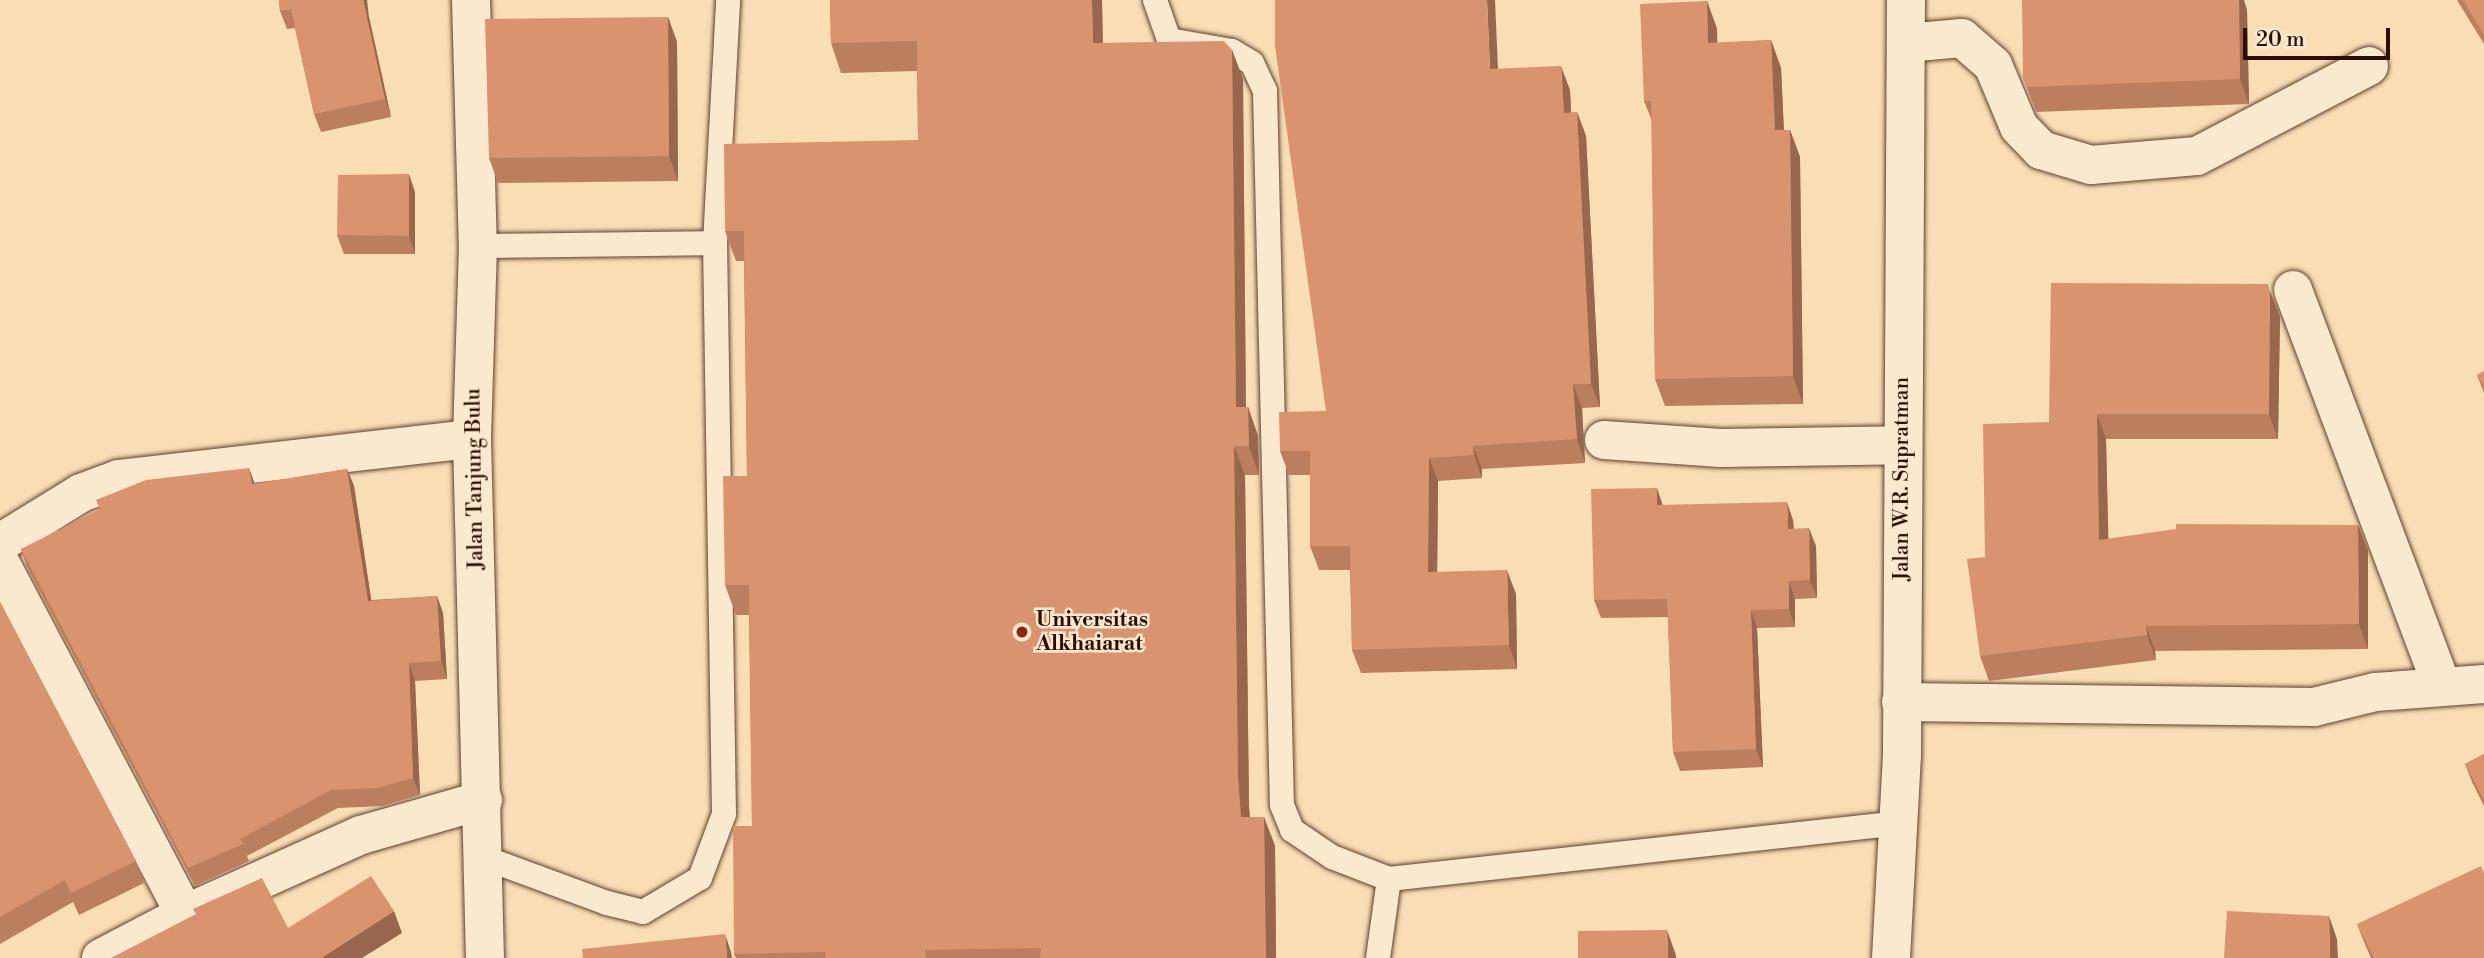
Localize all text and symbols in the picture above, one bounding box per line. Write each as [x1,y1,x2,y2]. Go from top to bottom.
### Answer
scale bar [2246,14,2393,58]
text: 20 m [2256,27,2305,53]
street label: Jalan W.R. Supratman [1889,377,1915,581]
street label: Jalan Tanjung Bulu [461,388,489,570]
place label: Universitas Alkhaiarat [1036,607,1148,657]
marker: Universitas Alkhaiarat [1014,624,1030,640]

